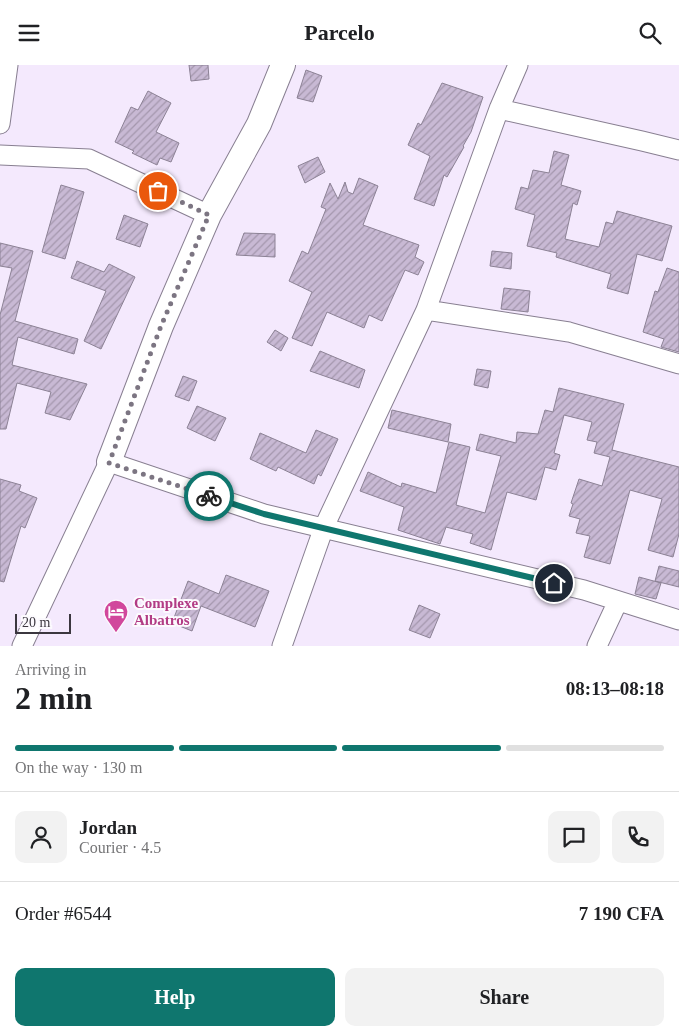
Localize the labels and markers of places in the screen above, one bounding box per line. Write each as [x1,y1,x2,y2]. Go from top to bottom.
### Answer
pin [137,170,179,212]
pin [533,562,575,604]
place label: Complexe Albatros [134,595,198,628]
hotel icon: Complexe Albatros [103,599,129,633]

